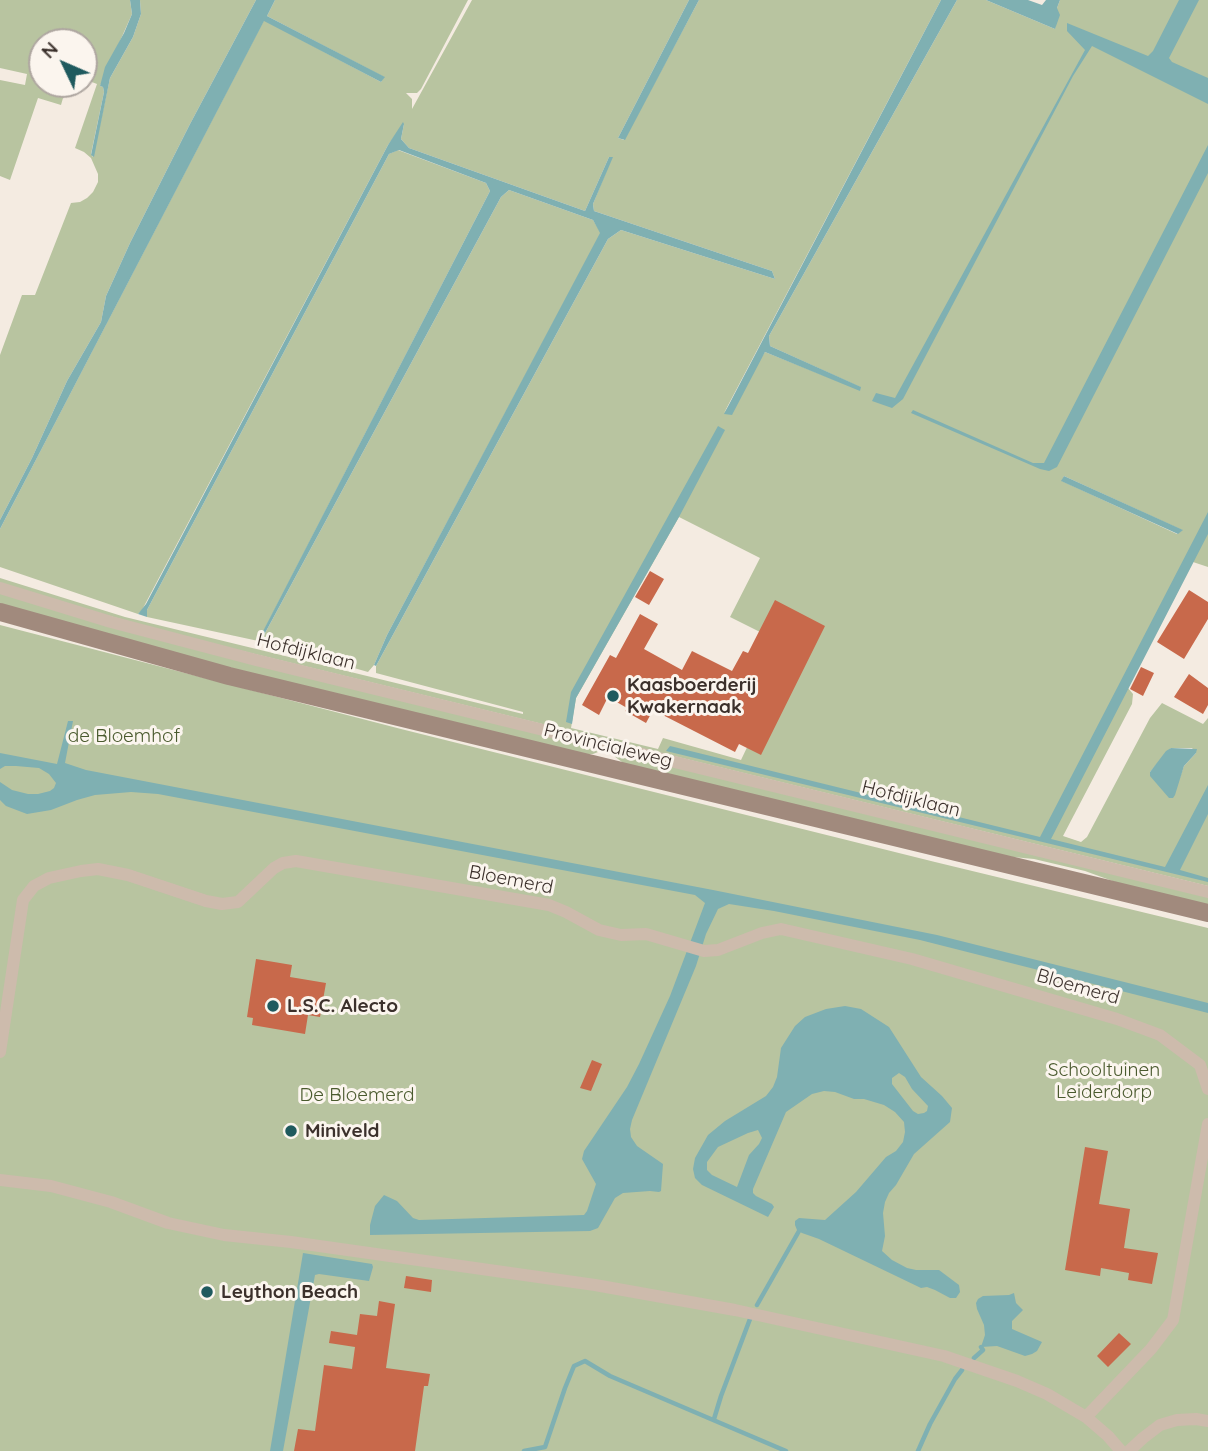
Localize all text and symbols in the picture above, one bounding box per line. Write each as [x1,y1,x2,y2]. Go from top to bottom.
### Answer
north arrow [28,28,98,98]
text: N [36,36,63,63]
street label: Hofdijklaan [254,629,358,675]
place label: Kaasboerderij Kwakernaak [627,674,757,718]
marker: Kaasboerderij Kwakernaak [605,688,621,704]
street label: Provincialeweg [541,719,675,773]
park label: de Bloemhof [68,725,180,747]
street label: Hofdijklaan [859,776,963,822]
street label: Bloemerd [467,861,555,899]
street label: Bloemerd [1034,964,1122,1010]
place label: L.S.C. Alecto [287,995,398,1017]
marker: L.S.C. Alecto [265,998,281,1014]
park label: Schooltuinen Leiderdorp [1048,1059,1160,1103]
park label: De Bloemerd [300,1084,414,1106]
place label: Miniveld [305,1120,380,1142]
marker: Miniveld [283,1123,299,1139]
place label: Leython Beach [221,1281,358,1303]
marker: Leython Beach [199,1284,215,1300]

